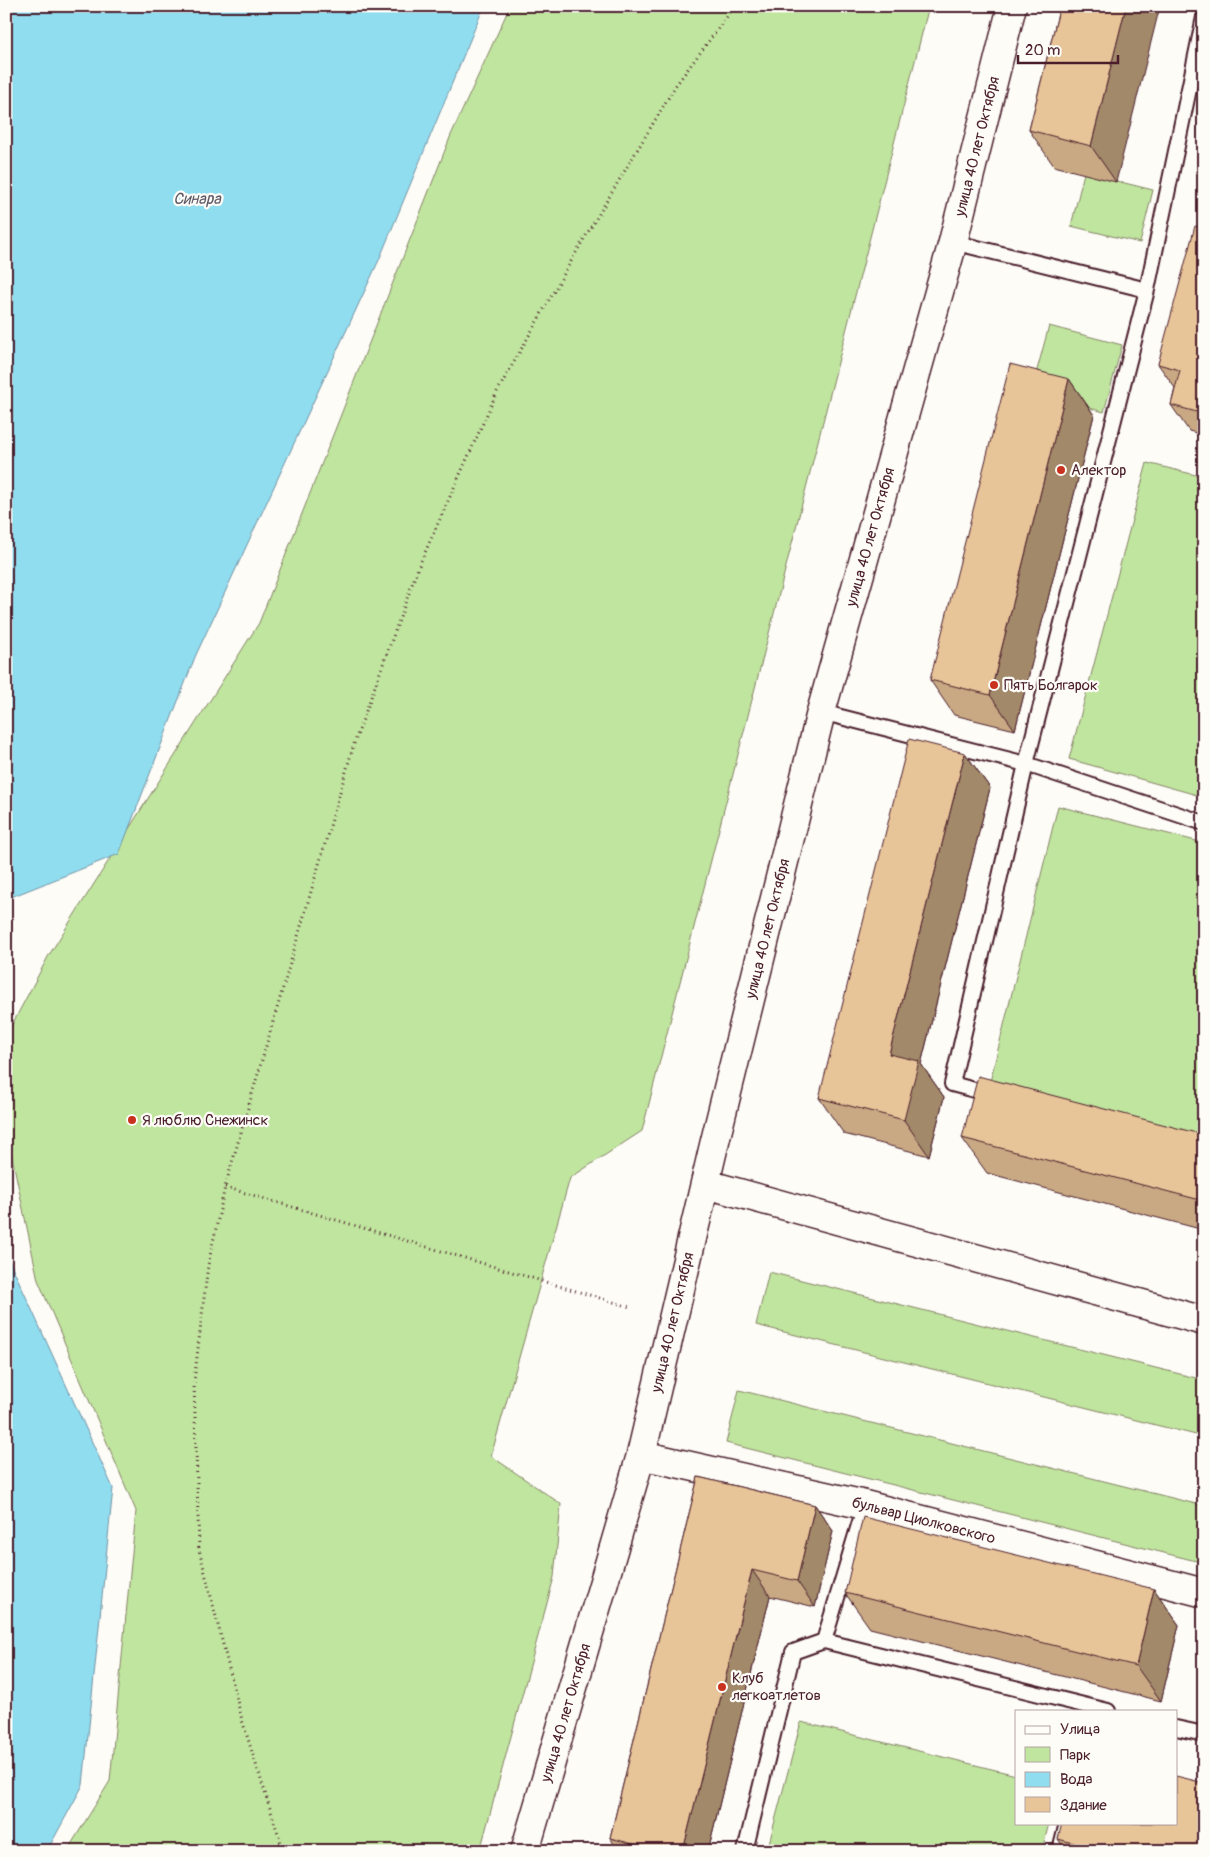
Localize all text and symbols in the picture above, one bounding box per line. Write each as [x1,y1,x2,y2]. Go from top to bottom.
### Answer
scale bar [1018,32,1118,64]
text: 20 m [1025,41,1060,60]
street label: улица 40 лет Октября [950,74,1004,219]
water label: Синара [173,189,222,209]
place label: Алектор [1071,461,1126,480]
marker: Алектор [1055,464,1067,476]
street label: улица 40 лет Октября [841,465,899,610]
place label: Пять Болгарок [1004,676,1098,695]
marker: Пять Болгарок [988,679,1000,691]
street label: улица 40 лет Октября [741,857,794,1002]
place label: Я люблю Снежинск [142,1111,268,1130]
marker: Я люблю Снежинск [126,1114,138,1126]
street label: улица 40 лет Октября [646,1250,698,1395]
street label: бульвар Циолковского [850,1493,997,1548]
street label: улица 40 лет Октября [536,1641,595,1785]
place label: Клуб легкоатлетов [732,1669,821,1705]
marker: Клуб легкоатлетов [716,1681,728,1693]
legend [1015,1710,1178,1824]
text: Улица [1060,1720,1100,1739]
text: Парк [1060,1746,1091,1765]
text: Вода [1060,1770,1093,1789]
text: Здание [1060,1796,1107,1815]

